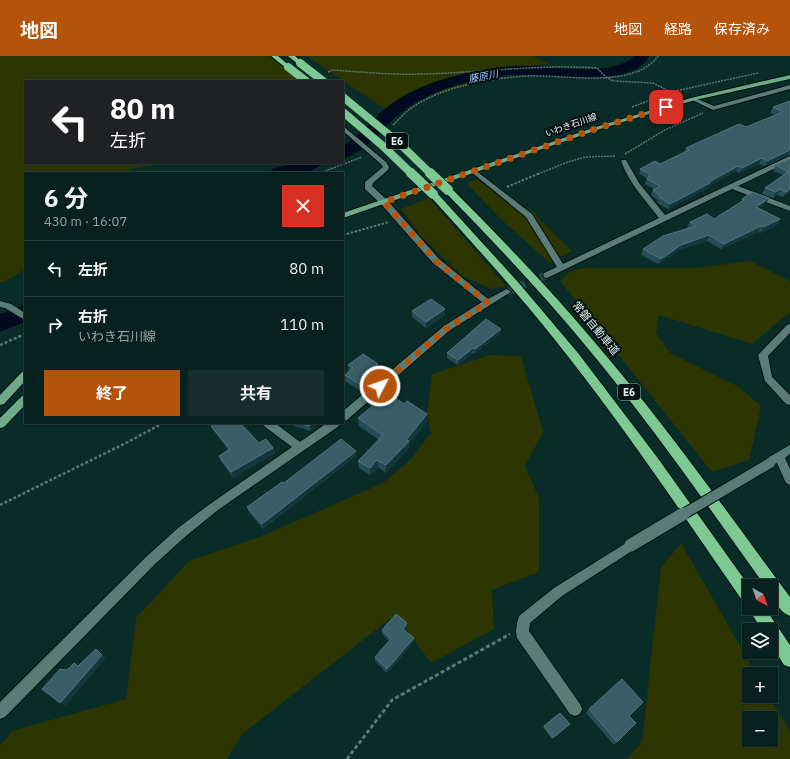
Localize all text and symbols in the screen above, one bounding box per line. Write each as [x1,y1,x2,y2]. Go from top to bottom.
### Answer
text: 地図 [20,18,58,42]
text: 地図 [614,20,642,38]
text: 経路 [664,20,692,38]
text: 保存済み [714,20,770,38]
water label: 藤原川 [467,67,500,86]
text: 80 m [110,90,175,127]
pin [649,90,683,124]
icon: left [44,96,96,148]
icon: arrive [655,96,677,118]
street label: いわき石川線 [544,110,599,139]
text: 左折 [110,129,146,152]
road number: E6 [386,133,408,149]
text: 6 分 [44,182,88,214]
button: close [282,185,324,227]
text: 430 m · 16:07 [44,213,127,230]
icon: left [44,258,66,280]
text: 80 m [289,259,324,278]
text: 左折 [78,260,108,279]
street label: 常磐自動車道 [569,298,623,358]
text: 右折 [78,307,108,326]
icon: right [44,314,66,336]
text: 110 m [280,315,324,334]
text: いわき石川線 [78,328,156,345]
position arrow [359,365,401,407]
button: 終了 [44,370,180,416]
button: 共有 [188,370,324,416]
road number: E6 [618,384,640,400]
north arrow [742,579,778,615]
map controls [742,579,778,747]
button: layers [742,623,778,659]
button: + [742,667,778,703]
button: − [742,711,778,747]

